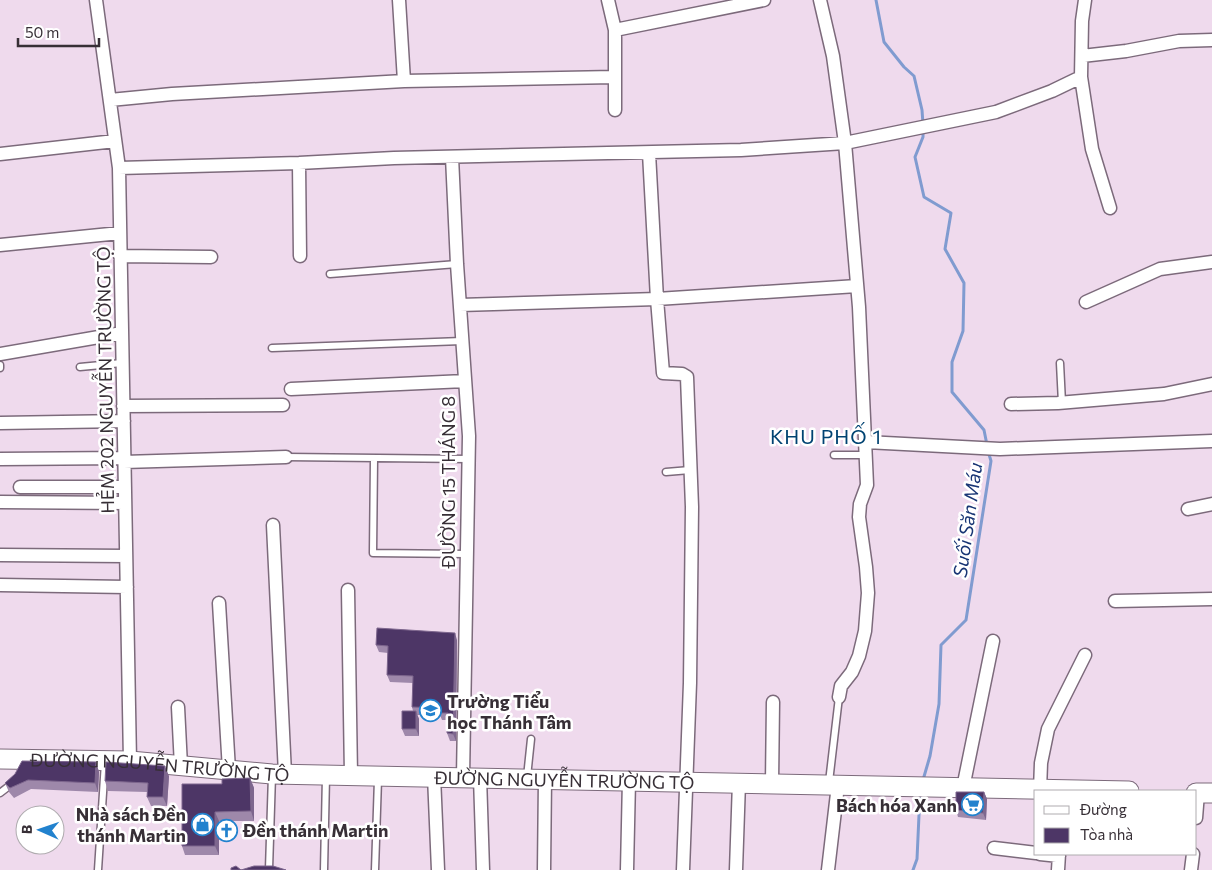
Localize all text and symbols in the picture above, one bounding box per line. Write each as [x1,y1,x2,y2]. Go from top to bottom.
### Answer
scale bar [18,15,99,47]
text: 50 m [25,23,59,41]
street label: HẺM 202 NGUYỄN TRƯỜNG TỘ [90,246,118,514]
street label: ĐƯỜNG 15 THÁNG 8 [437,396,459,569]
district label: KHU PHỐ 1 [770,422,882,448]
water label: Suối Săn Máu [948,461,986,579]
place label: Trường Tiểu học Thánh Tâm [447,690,571,733]
school or university icon: Trường Tiểu học Thánh Tâm [419,699,443,723]
street label: ĐƯỜNG NGUYỄN TRƯỜNG TỘ [29,748,290,785]
street label: ĐƯỜNG NGUYỄN TRƯỜNG TỘ [433,766,694,793]
legend [1034,790,1197,855]
supermarket icon: Bách hóa Xanh [961,793,985,817]
place label: Bách hóa Xanh [836,794,957,816]
text: Đường [1079,800,1127,818]
place label: Nhà sách Đền thánh Martin [76,803,186,846]
north arrow [15,805,65,855]
shop icon: Nhà sách Đền thánh Martin [190,812,214,836]
church icon: Đền thánh Martin [215,818,239,842]
place label: Đền thánh Martin [242,819,388,841]
text: B [18,825,35,834]
text: Tòa nhà [1080,825,1133,843]

